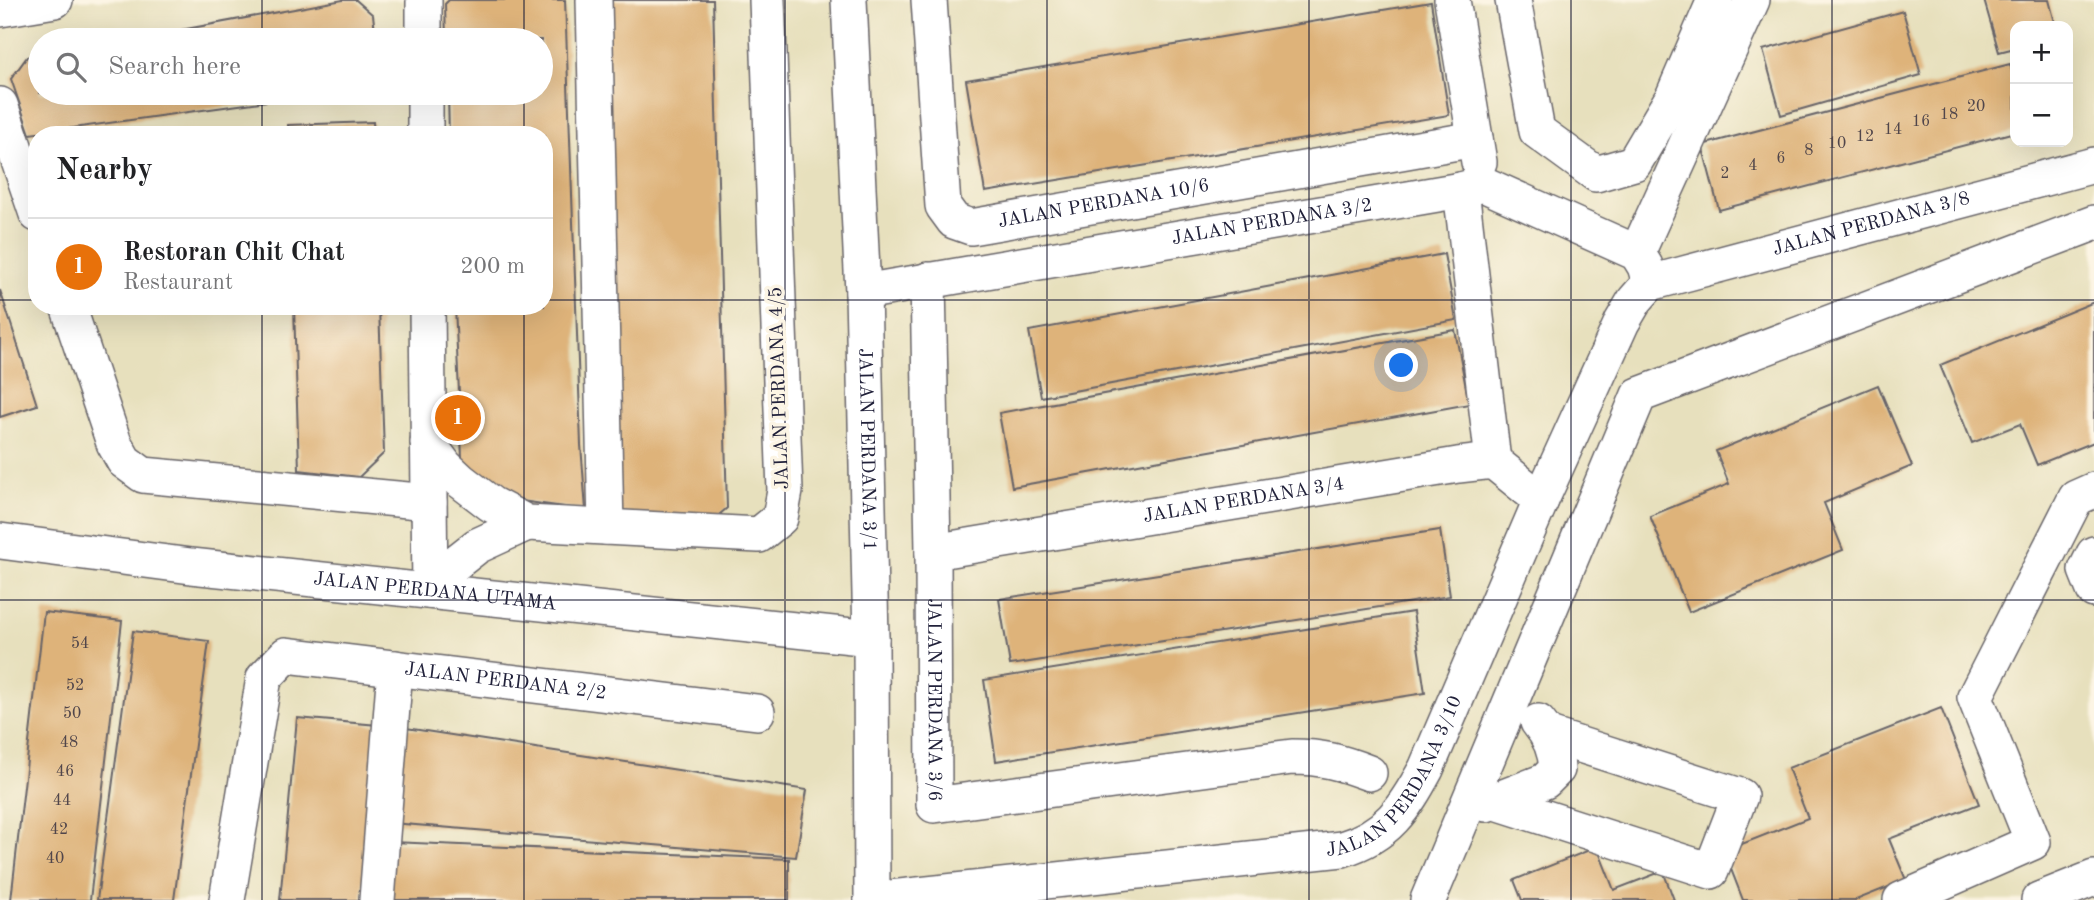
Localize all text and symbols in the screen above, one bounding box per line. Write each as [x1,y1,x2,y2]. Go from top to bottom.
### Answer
map controls [2010,21,2073,147]
button: + [2010,21,2073,84]
search box [28,28,553,105]
icon: search [52,48,90,86]
text: Search here [108,54,241,80]
button: − [2010,84,2073,147]
house number: 20 [1967,99,1985,115]
house number: 18 [1940,107,1958,123]
house number: 16 [1912,114,1930,130]
house number: 14 [1884,122,1902,138]
house number: 12 [1856,129,1874,145]
house number: 10 [1828,136,1846,152]
house number: 8 [1804,143,1814,159]
house number: 6 [1776,151,1786,167]
text: Nearby [56,156,153,186]
house number: 4 [1748,158,1758,174]
house number: 2 [1720,166,1730,182]
street label: JALAN PERDANA 10/6 [997,176,1211,232]
street label: JALAN PERDANA 3/8 [1771,189,1972,259]
street label: JALAN PERDANA 3/2 [1170,196,1374,249]
text: Restoran Chit Chat [123,240,345,266]
text: 1 [72,255,86,278]
text: 200 m [460,255,525,278]
text: Restaurant [123,271,233,294]
street label: JALAN PERDANA 4/5 [767,286,793,490]
street label: JALAN PERDANA 3/1 [855,348,878,551]
your location [1384,348,1418,382]
pin: 1 [435,392,481,444]
street label: JALAN PERDANA 3/4 [1142,475,1346,526]
street label: JALAN PERDANA UTAMA [312,570,558,614]
street label: JALAN PERDANA 3/6 [924,598,943,802]
house number: 54 [71,636,89,652]
street label: JALAN PERDANA 2/2 [404,660,607,703]
house number: 52 [66,678,84,694]
street label: JALAN PERDANA 3/10 [1325,693,1466,860]
house number: 50 [63,706,81,722]
house number: 48 [60,735,78,751]
house number: 46 [56,764,74,780]
house number: 44 [53,793,71,809]
house number: 42 [50,822,68,838]
house number: 40 [46,851,64,867]

